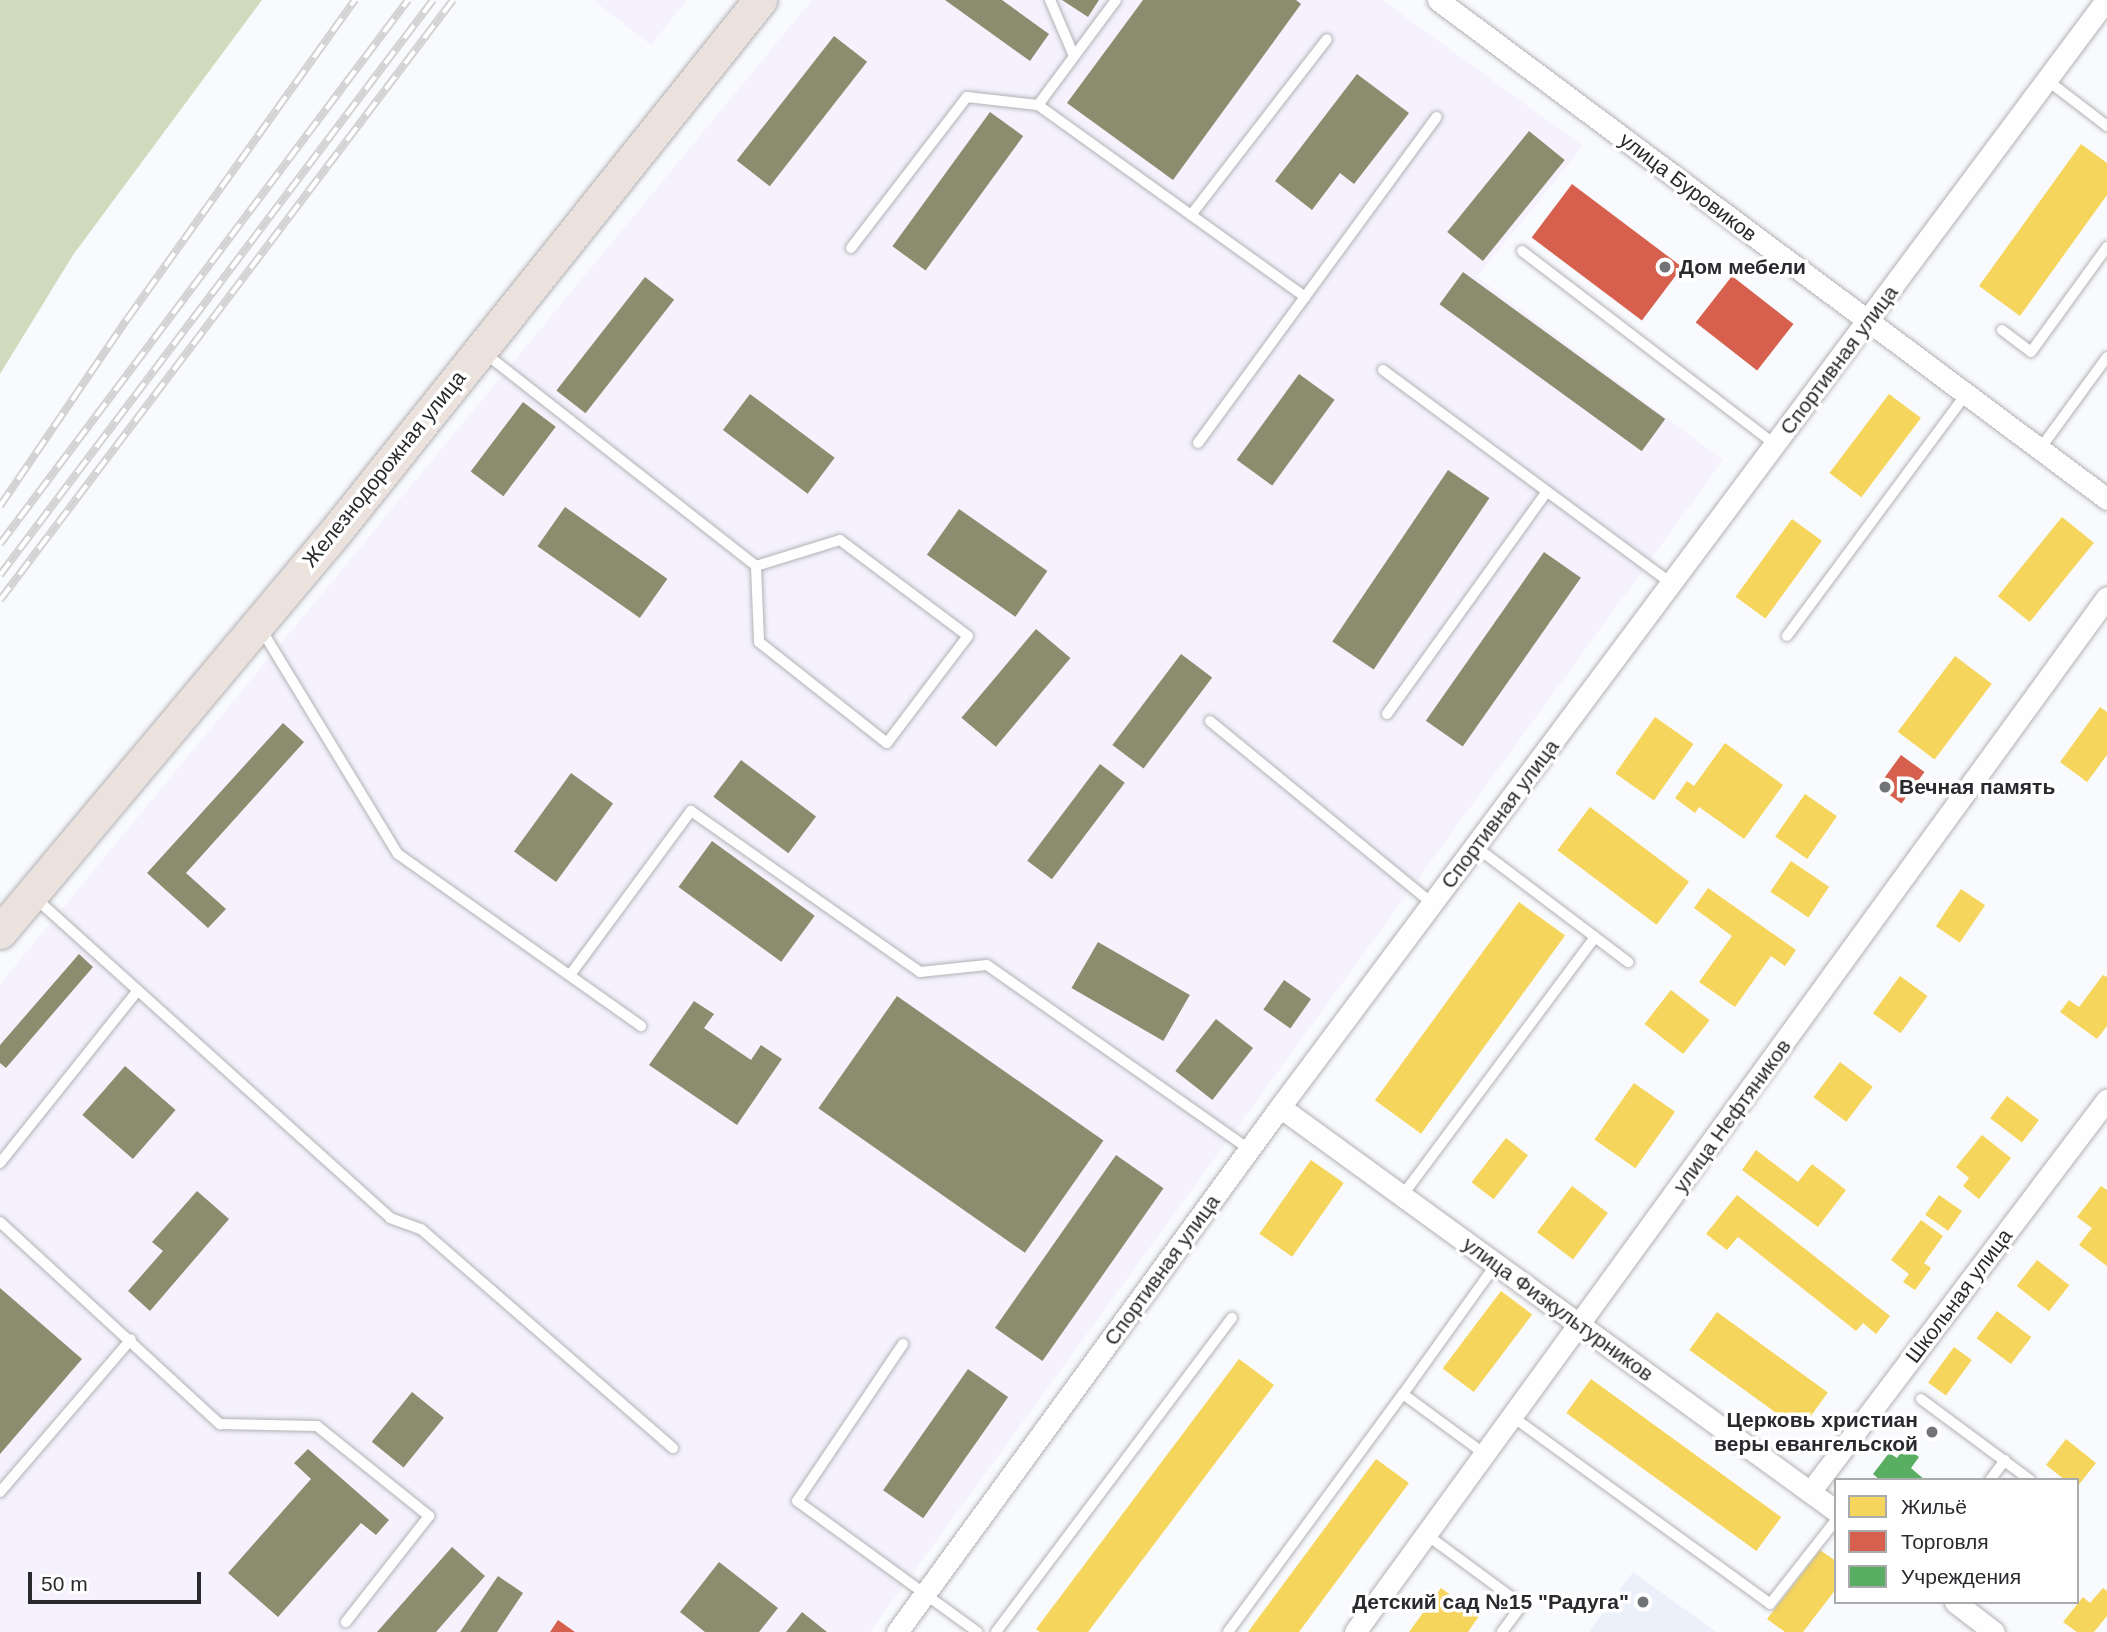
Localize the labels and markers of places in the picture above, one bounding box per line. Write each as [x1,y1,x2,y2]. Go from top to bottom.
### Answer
place label: Дом мебели [1679,254,1806,280]
marker: Дом мебели [1657,259,1673,275]
place label: Вечная память [1899,774,2055,800]
marker: Вечная память [1877,779,1893,795]
place label: Церковь христиан веры евангельской [1714,1407,1918,1457]
marker: Церковь христиан веры евангельской [1924,1424,1940,1440]
place label: Детский сад №15 "Радуга" [1352,1589,1629,1615]
marker: Детский сад №15 "Радуга" [1635,1594,1651,1610]

